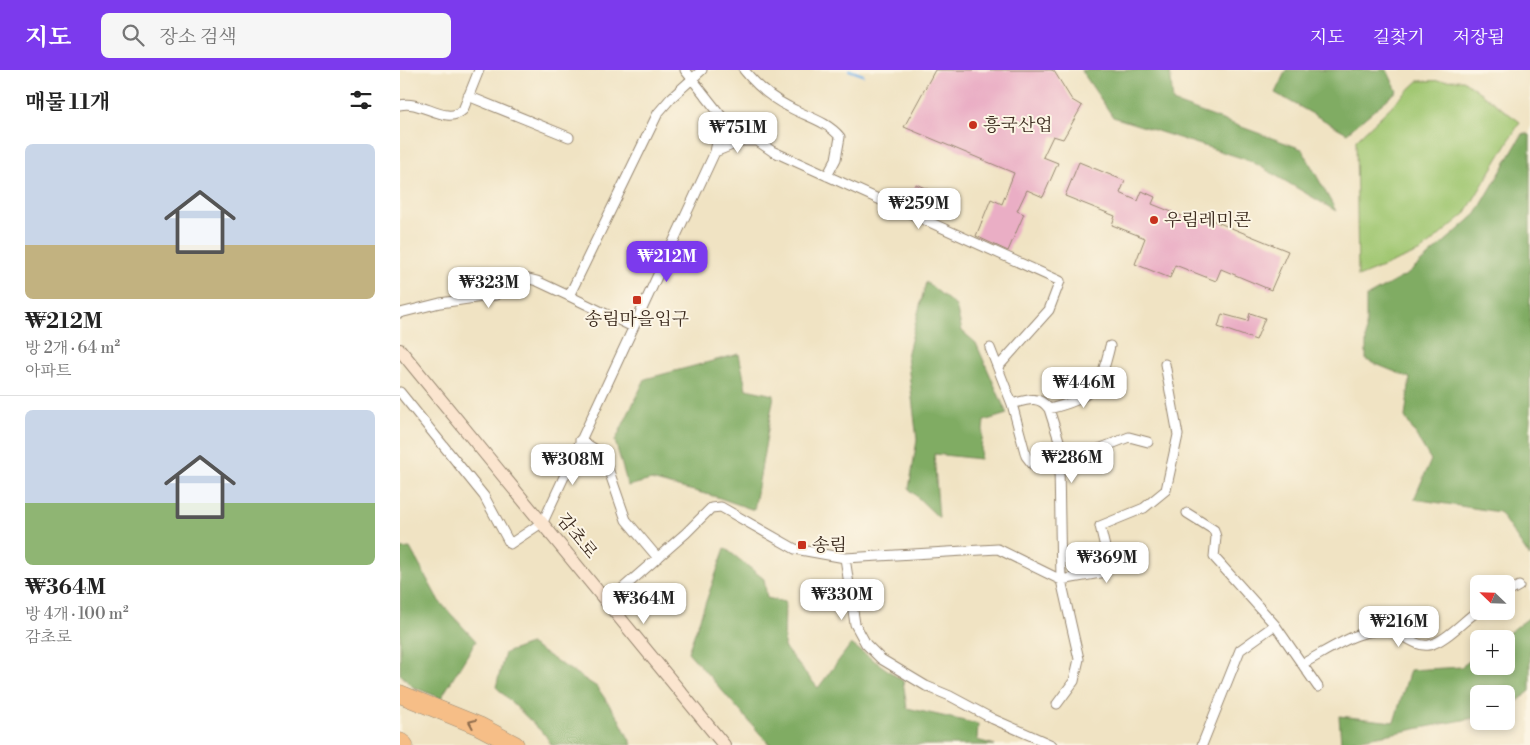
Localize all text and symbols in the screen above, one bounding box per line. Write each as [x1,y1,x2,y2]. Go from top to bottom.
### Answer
search box [101,13,451,58]
icon: search [119,21,147,49]
text: 지도 [25,23,71,53]
text: 장소 검색 [159,25,237,49]
text: 지도 [1310,26,1345,49]
text: 길찾기 [1373,26,1425,49]
text: 저장됨 [1453,26,1505,49]
icon: filters [347,86,375,114]
text: 매물 11개 [25,90,110,116]
pin: ₩751M [703,112,773,154]
place label: 흥국산업 [983,114,1053,137]
text: ₩751M [709,118,767,138]
marker: 흥국산업 [967,119,979,131]
icon: home [155,177,245,267]
pin: ₩259M [884,188,954,230]
text: ₩259M [889,194,949,214]
place label: 우림레미콘 [1164,209,1252,232]
marker: 우림레미콘 [1148,214,1160,226]
pin: ₩212M [632,240,702,283]
text: ₩212M [638,247,697,267]
pin: ₩323M [454,266,524,309]
text: ₩323M [459,273,519,293]
marker: 송림마을입구 [631,294,643,306]
place label: 송림마을입구 [585,308,689,331]
text: ₩212M [25,309,102,335]
text: 방 2개 · 64 m² [25,338,120,358]
text: 아파트 [25,361,71,381]
pin: ₩446M [1049,366,1119,409]
text: ₩446M [1053,373,1115,393]
icon: home [155,442,245,532]
pin: ₩286M [1037,442,1107,484]
pin: ₩308M [538,444,608,486]
text: ₩286M [1041,448,1103,468]
text: ₩308M [542,450,604,470]
street label: 감초로 [552,508,602,564]
place label: 송림 [812,534,847,557]
marker: 송림 [796,539,808,551]
pin: ₩369M [1072,542,1142,584]
text: ₩369M [1077,548,1137,568]
text: ₩364M [25,575,106,601]
north arrow [1470,575,1515,620]
map controls [1470,575,1515,730]
pin: ₩330M [807,578,877,621]
pin: ₩364M [609,582,679,625]
text: ₩330M [811,585,873,605]
text: ₩364M [613,589,675,609]
text: 방 4개 · 100 m² [25,604,129,624]
pin: ₩216M [1364,606,1434,648]
text: ₩216M [1370,612,1428,632]
text: 감초로 [25,627,71,647]
button: + [1470,630,1515,675]
button: − [1470,685,1515,730]
one-way arrow [468,718,477,729]

